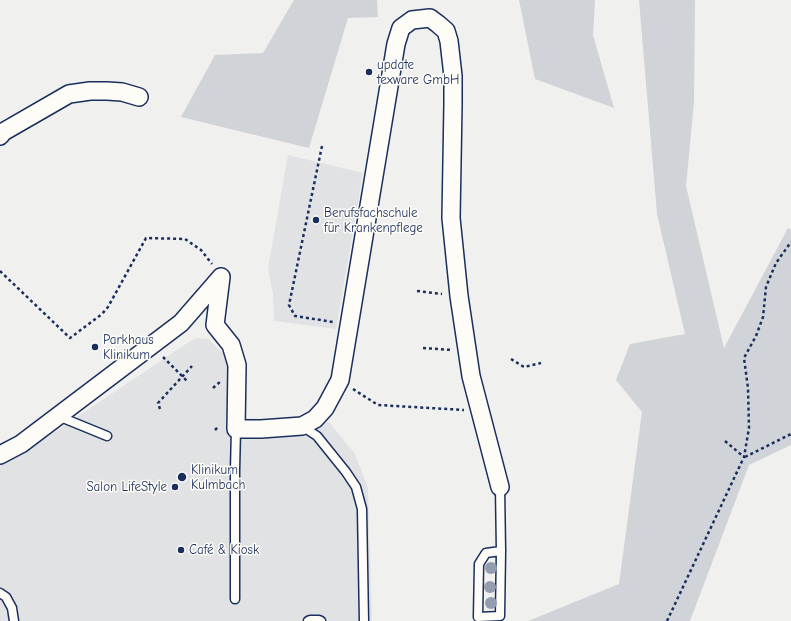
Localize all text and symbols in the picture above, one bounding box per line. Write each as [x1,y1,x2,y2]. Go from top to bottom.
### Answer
place label: update texware GmbH [377,57,459,88]
marker: update texware GmbH [364,67,374,77]
place label: Berufsfachschule für Krankenpflege [324,205,423,236]
marker: Berufsfachschule für Krankenpflege [311,215,321,225]
place label: Parkhaus Klinikum [103,332,154,363]
marker: Parkhaus Klinikum [90,342,100,352]
place label: Klinikum Kulmbach [191,462,245,493]
marker: Klinikum Kulmbach [176,471,188,483]
place label: Salon LifeStyle [86,479,167,495]
marker: Salon LifeStyle [170,482,180,492]
place label: Café & Kiosk [189,542,259,558]
marker: Café & Kiosk [176,545,186,555]

